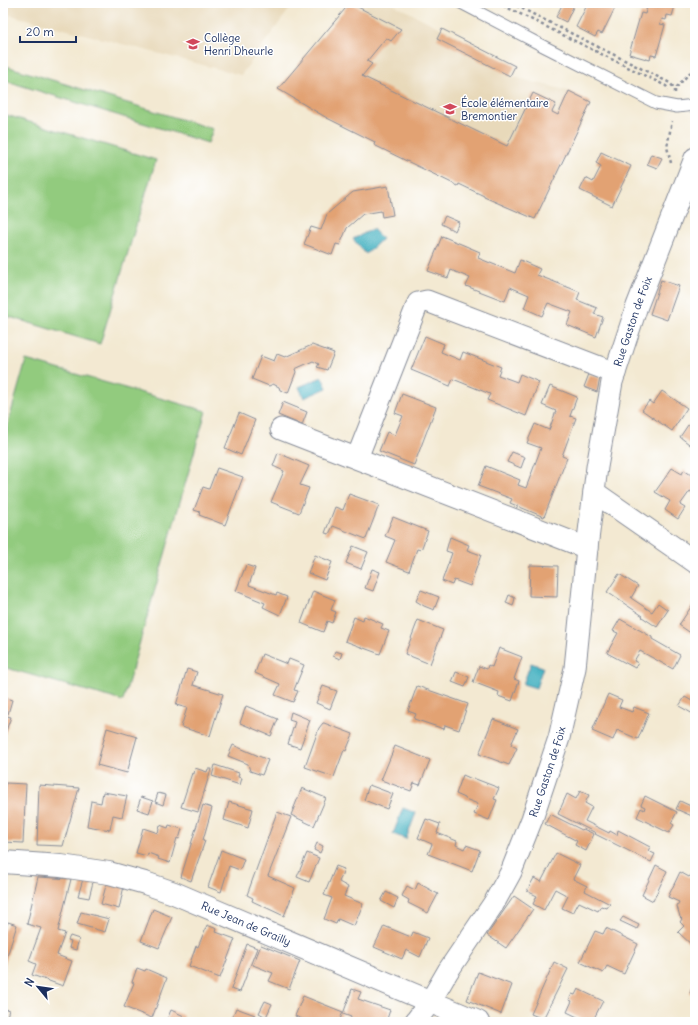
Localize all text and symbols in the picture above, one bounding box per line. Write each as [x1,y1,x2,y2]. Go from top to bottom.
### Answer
scale bar [20,18,76,44]
text: 20 m [26,24,54,39]
place label: Collège Henri Dheurle [204,31,273,58]
school or university icon: Collège Henri Dheurle [185,36,201,52]
place label: École élémentaire Bremontier [461,95,549,123]
school or university icon: École élémentaire Bremontier [442,101,458,117]
street label: Rue Gaston de Foix [611,274,655,368]
street label: Rue Gaston de Foix [526,724,569,819]
street label: Rue Jean de Grailly [199,898,293,949]
north arrow [18,967,58,1007]
text: N [21,975,37,989]

